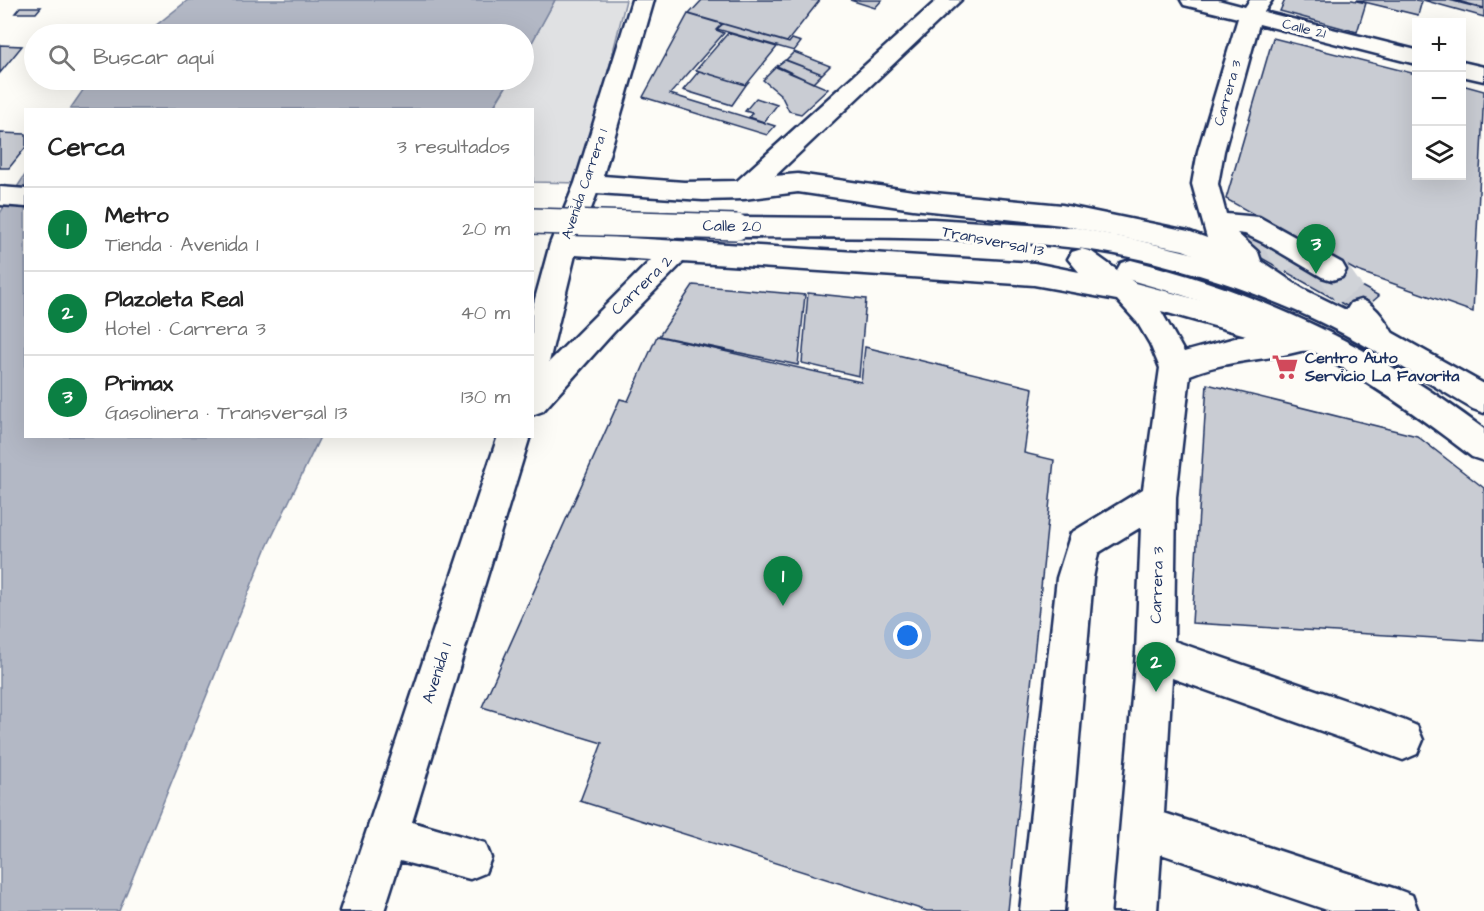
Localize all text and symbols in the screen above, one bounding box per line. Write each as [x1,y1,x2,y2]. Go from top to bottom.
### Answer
street label: Calle 21 [1280,14,1328,44]
map controls [1412,18,1466,180]
button: + [1412,18,1466,72]
search box [24,24,534,90]
icon: search [45,41,78,74]
text: Buscar aquí [93,42,214,73]
street label: Carrera 3 [1209,58,1247,128]
button: − [1412,72,1466,126]
street label: Avenida Carrera 1 [557,126,613,242]
button: layers [1412,126,1466,180]
text: Cerca [48,129,125,165]
text: 3 resultados [397,133,510,161]
text: Metro [105,200,169,231]
street label: Calle 20 [702,214,762,238]
text: 1 [66,215,69,243]
text: 20 m [462,215,510,243]
street label: Transversal 13 [940,220,1046,262]
pin: 3 [1296,224,1336,274]
text: Tienda · Avenida 1 [105,231,259,259]
street label: Carrera 2 [606,250,678,320]
text: Plazoleta Real [105,284,243,315]
text: 2 [62,299,73,327]
text: 40 m [460,299,510,327]
text: Hotel · Carrera 3 [105,315,266,343]
place label: Centro Auto Servicio La Favorita [1304,347,1460,387]
supermarket icon: Centro Auto Servicio La Favorita [1270,352,1300,382]
text: Primax [105,368,173,399]
text: 3 [62,383,73,411]
text: 130 m [461,383,510,411]
text: Gasolinera · Transversal 13 [105,399,347,427]
street label: Carrera 3 [1145,546,1169,624]
pin: 1 [764,556,802,606]
your location [893,621,922,650]
street label: Avenida 1 [417,640,457,706]
pin: 2 [1136,642,1176,692]

